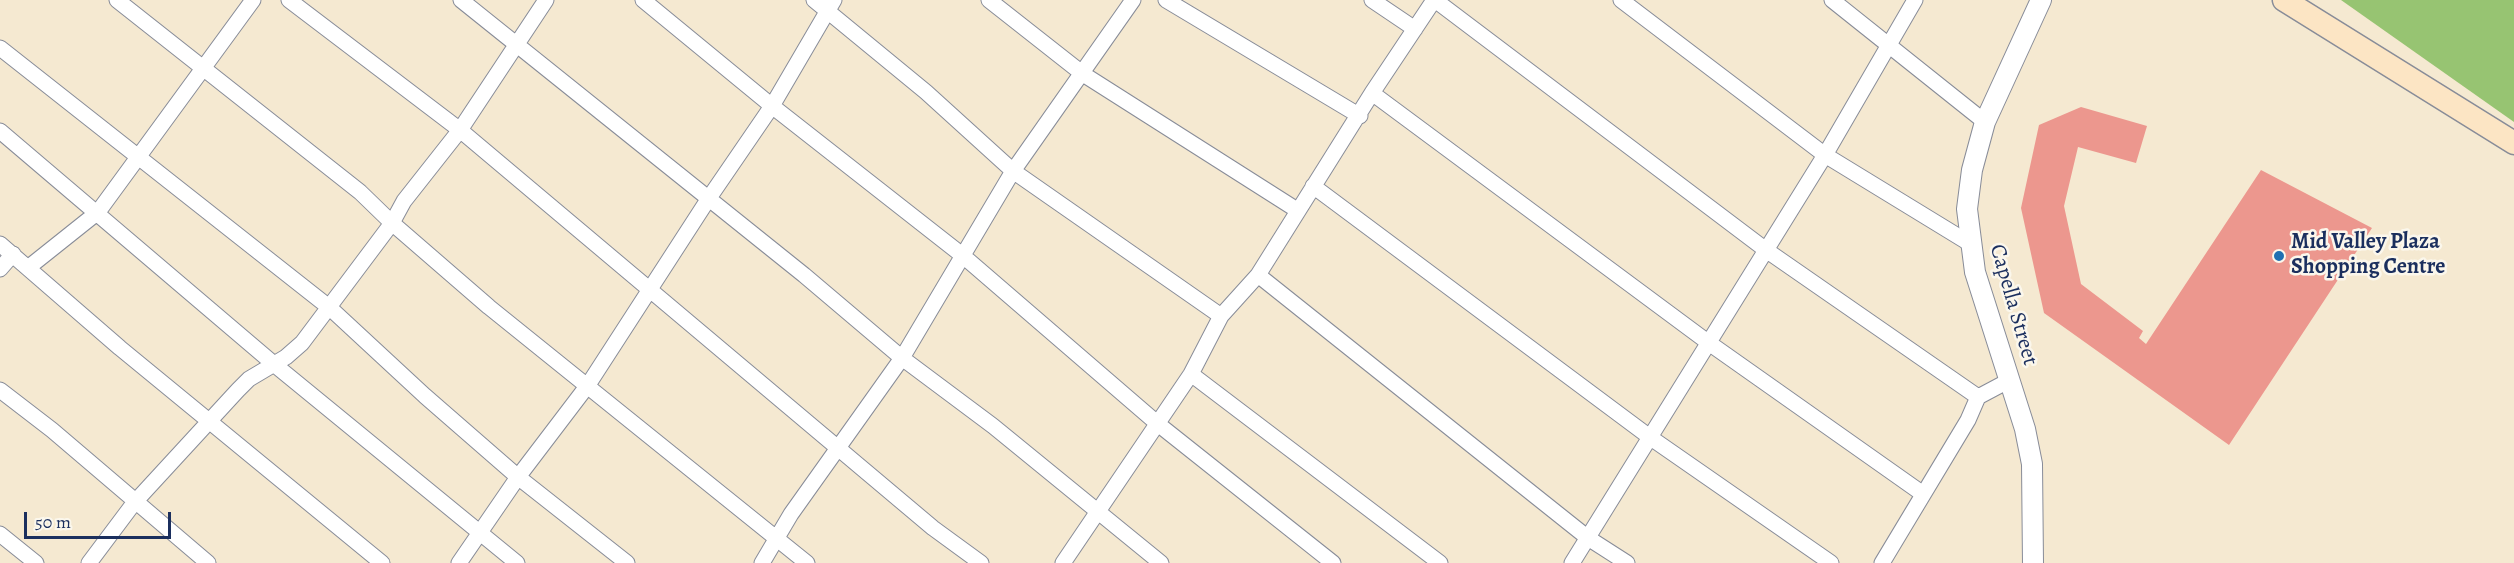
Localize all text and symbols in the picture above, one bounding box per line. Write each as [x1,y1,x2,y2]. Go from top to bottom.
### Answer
place label: Mid Valley Plaza Shopping Centre [2291,230,2446,282]
street label: Capella Street [1983,241,2043,369]
marker: Mid Valley Plaza Shopping Centre [2272,249,2286,263]
scale bar [27,500,174,538]
text: 50 m [35,510,71,534]

